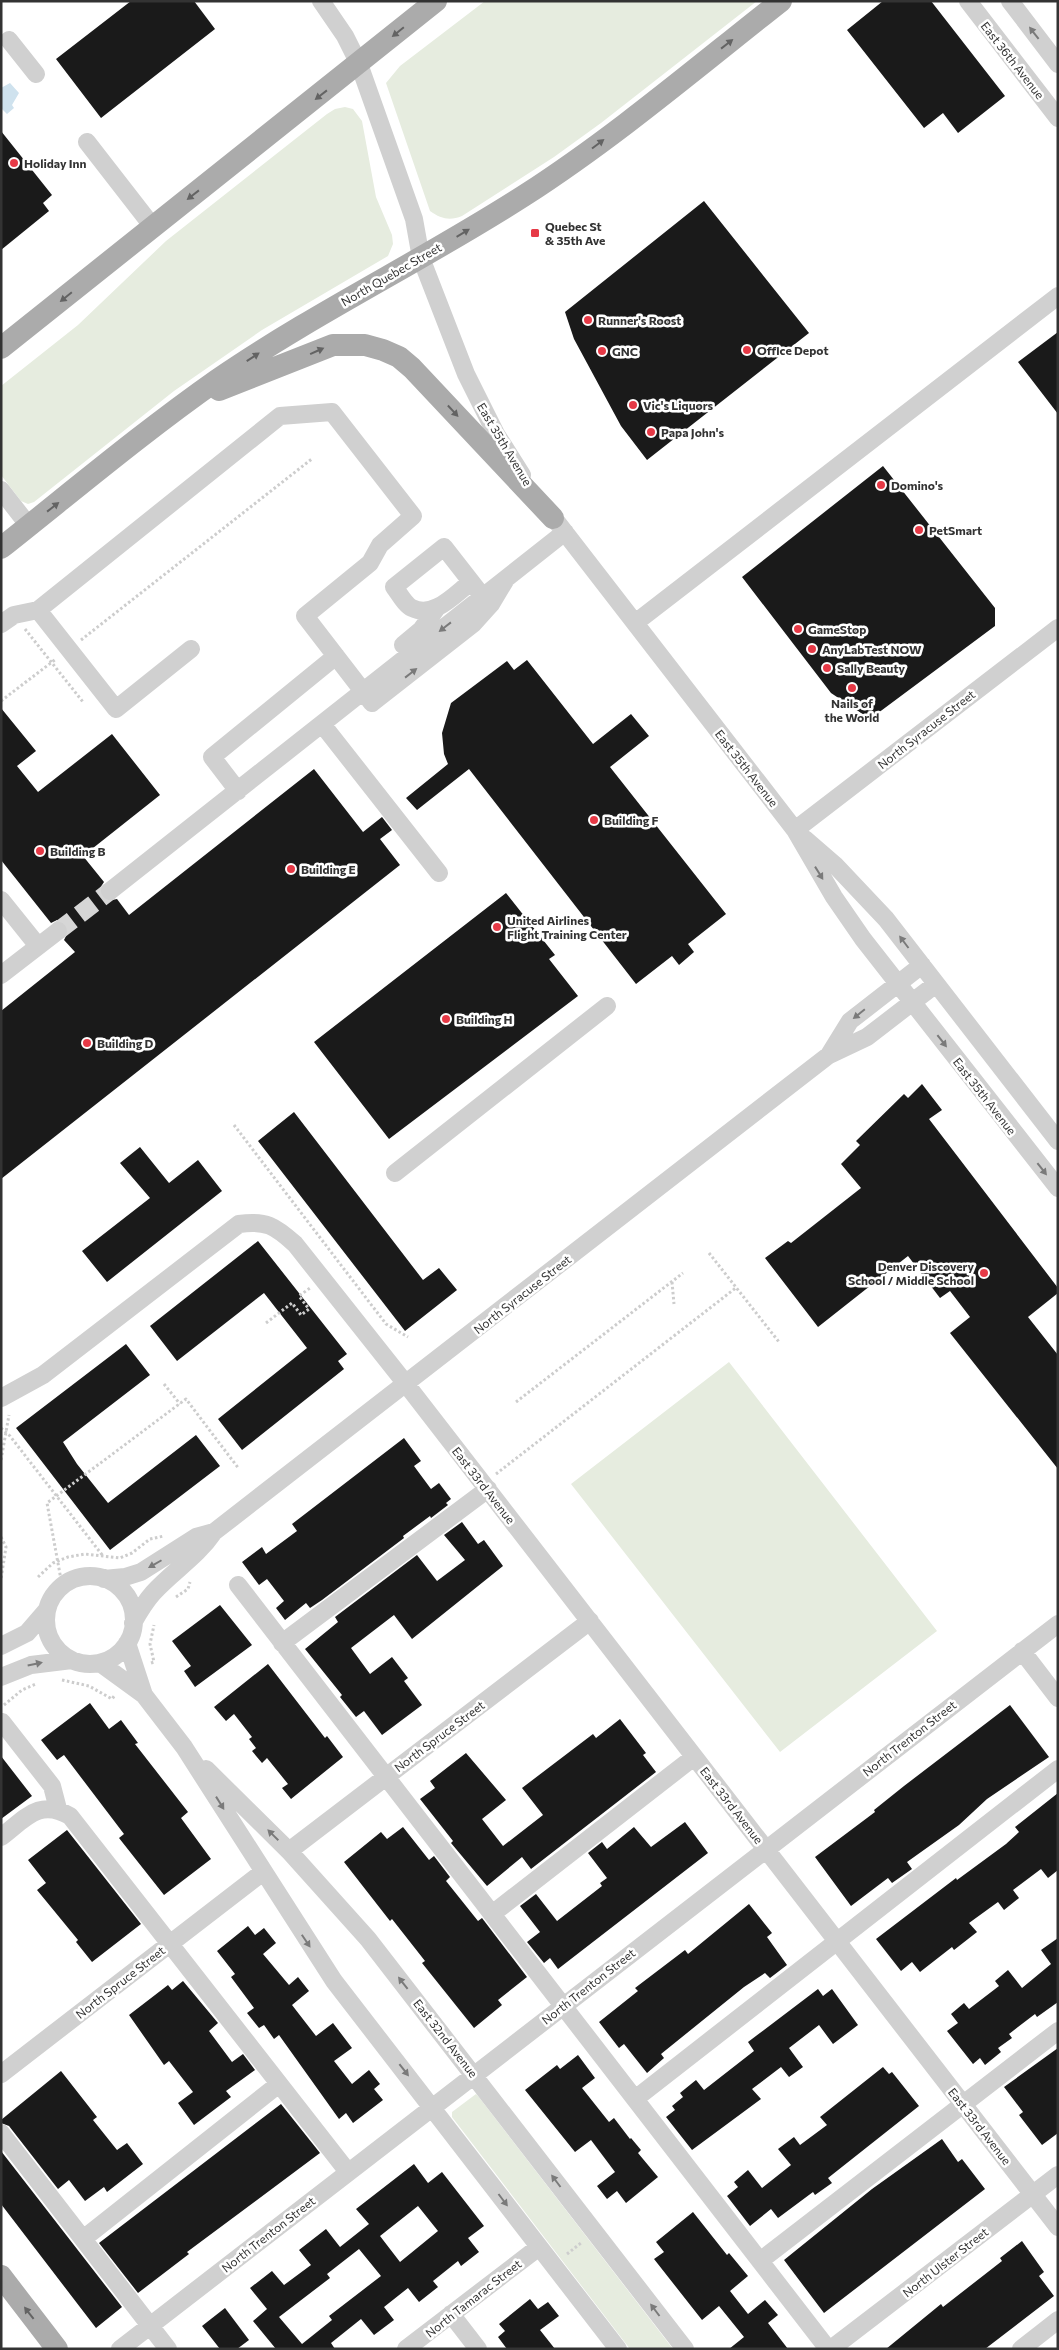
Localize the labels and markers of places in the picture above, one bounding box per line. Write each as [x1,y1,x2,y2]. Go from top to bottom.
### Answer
place label: Holiday Inn [24,156,87,170]
marker: Holiday Inn [8,157,20,169]
place label: Quebec St & 35th Ave [545,219,605,247]
marker: Quebec St & 35th Ave [529,227,541,239]
place label: Runner's Roost [598,313,681,327]
marker: Runner's Roost [582,314,594,326]
place label: Office Depot [757,343,828,357]
place label: GNC [612,344,638,358]
marker: Office Depot [741,344,753,356]
marker: GNC [596,345,608,357]
place label: Vic's Liquors [643,398,713,412]
marker: Vic's Liquors [627,399,639,411]
place label: Papa John's [661,425,724,440]
marker: Papa John's [645,426,657,438]
place label: Domino's [891,478,944,492]
marker: Domino's [875,479,887,491]
place label: PetSmart [929,523,982,537]
marker: PetSmart [913,524,925,536]
place label: GameStop [808,622,866,636]
marker: GameStop [792,623,804,635]
place label: AnyLabTest NOW [822,642,922,656]
marker: AnyLabTest NOW [806,643,818,655]
place label: Sally Beauty [837,661,905,675]
marker: Sally Beauty [821,662,833,674]
marker: Nails of the World [846,682,858,694]
place label: Nails of the World [825,696,879,724]
place label: Building F [604,813,659,827]
marker: Building F [588,814,600,826]
place label: Building B [50,844,106,858]
marker: Building B [34,845,46,857]
place label: Building E [301,862,356,876]
marker: Building E [285,863,297,875]
place label: United Airlines Flight Training Center [507,913,627,941]
marker: United Airlines Flight Training Center [491,921,503,933]
place label: Building H [456,1012,513,1026]
marker: Building H [440,1013,452,1025]
place label: Building D [97,1036,154,1050]
marker: Building D [81,1037,93,1049]
place label: Denver Discovery School / Middle School [848,1259,974,1287]
marker: Denver Discovery School / Middle School [978,1267,990,1279]

